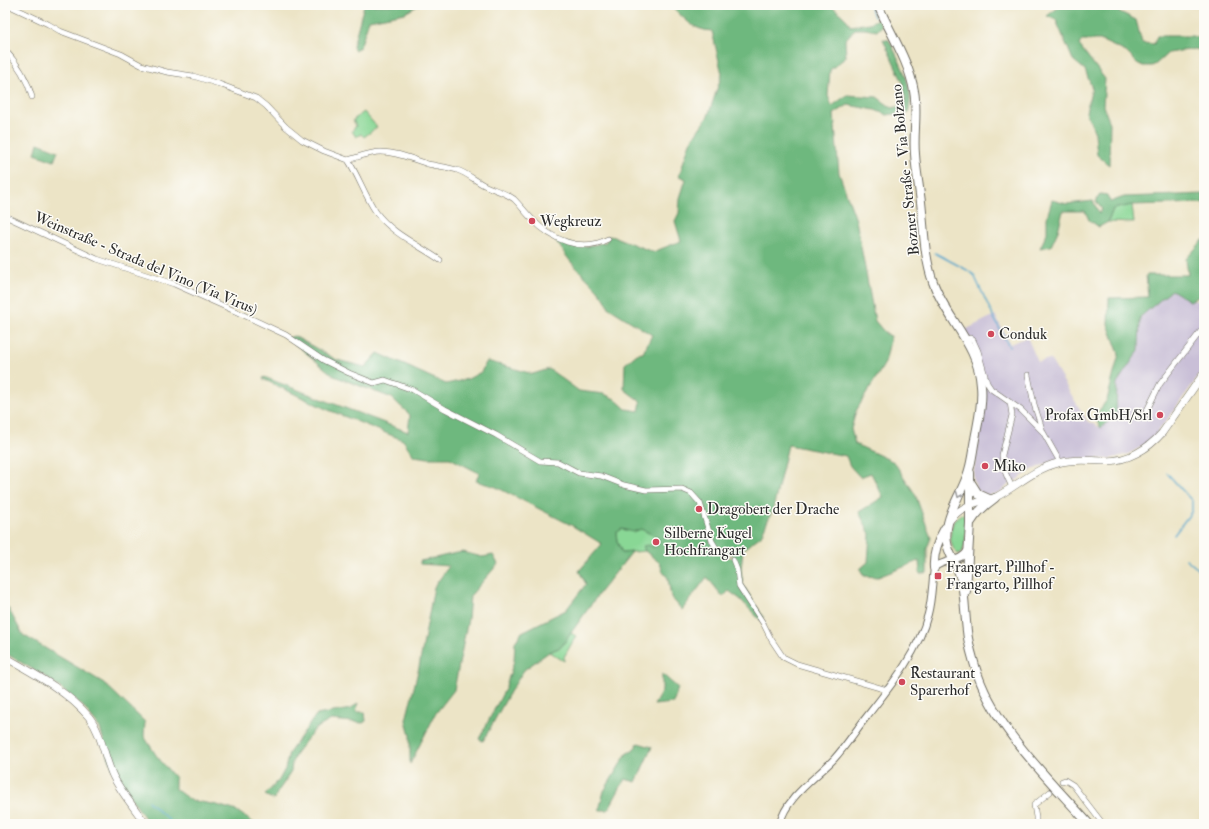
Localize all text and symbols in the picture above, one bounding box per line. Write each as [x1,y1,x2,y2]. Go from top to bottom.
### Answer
street label: Bozner Straße - Via Bolzano [887,83,924,257]
street label: Weinstraße - Strada del Vino (Via Virus) [30,207,260,319]
place label: Wegkreuz [539,212,602,231]
marker: Wegkreuz [527,216,537,226]
place label: Conduk [999,325,1047,344]
marker: Conduk [986,329,996,339]
place label: Profax GmbH/Srl [1045,406,1152,425]
marker: Profax GmbH/Srl [1155,410,1165,420]
place label: Miko [993,457,1026,476]
marker: Miko [980,461,990,471]
one-way arrow [956,491,964,499]
place label: Dragobert der Drache [707,500,839,519]
marker: Dragobert der Drache [694,504,704,514]
place label: Silberne Kugel Hochfrangart [664,524,752,560]
marker: Silberne Kugel Hochfrangart [651,537,661,547]
place label: Frangart, Pillhof - Frangarto, Pillhof [946,558,1055,594]
marker: Frangart, Pillhof - Frangarto, Pillhof [933,571,943,581]
place label: Restaurant Sparerhof [910,664,975,701]
marker: Restaurant Sparerhof [897,677,907,687]

